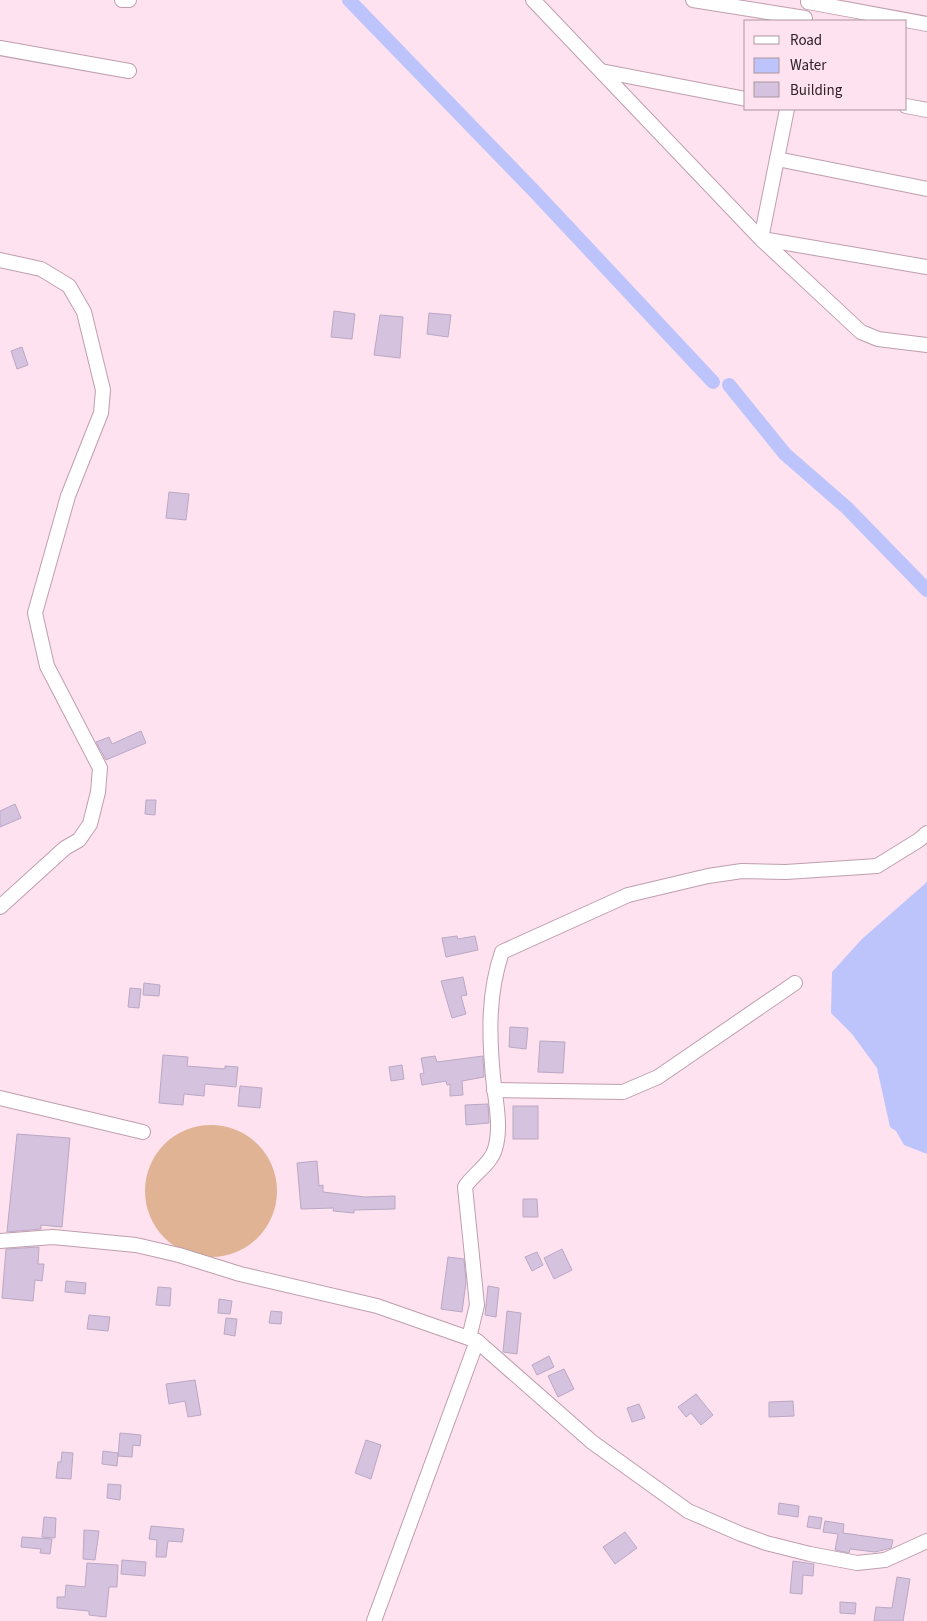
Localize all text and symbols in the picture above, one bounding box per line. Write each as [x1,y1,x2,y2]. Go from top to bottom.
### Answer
legend [744,20,907,110]
text: Road [790,30,822,51]
text: Water [790,55,827,76]
text: Building [790,80,843,101]

